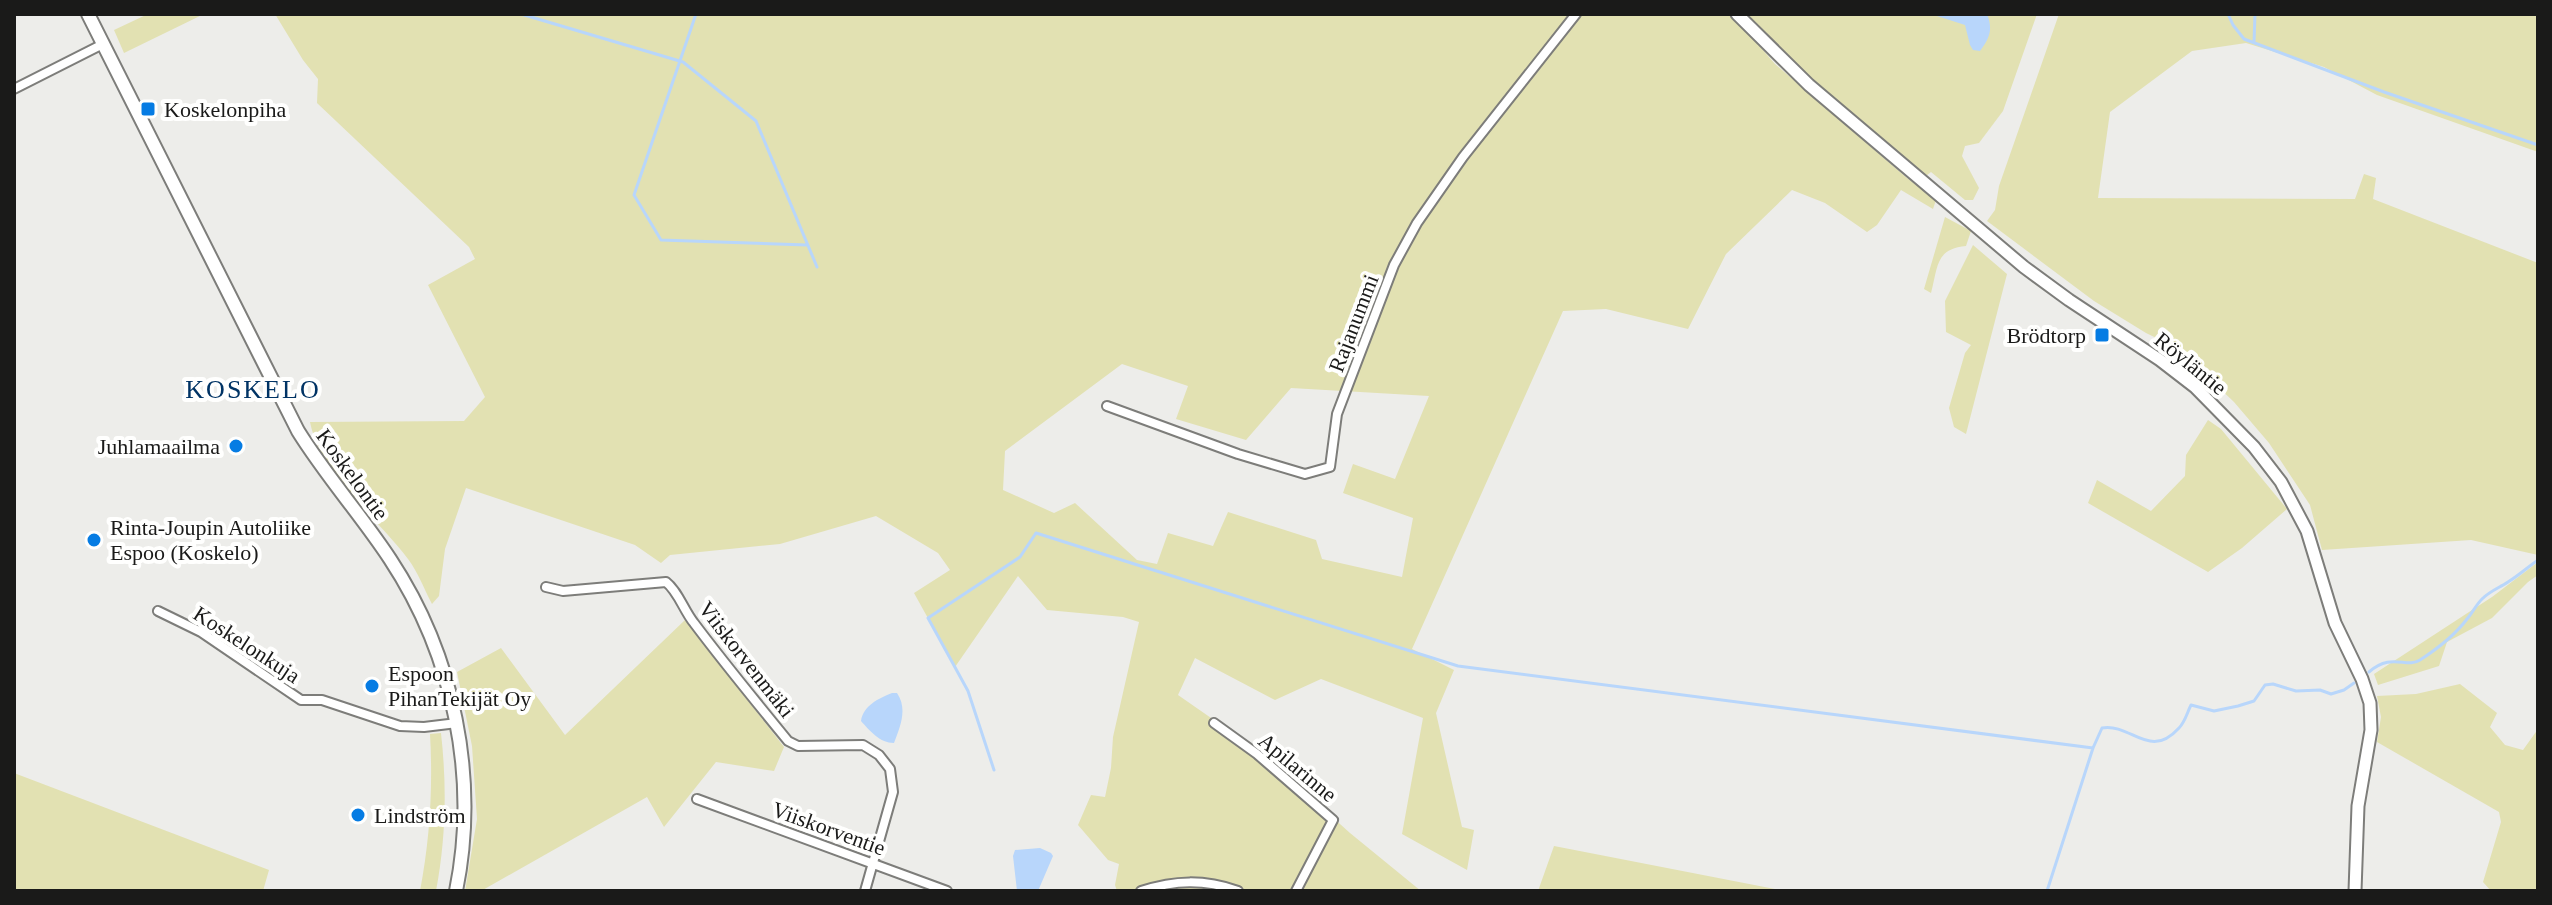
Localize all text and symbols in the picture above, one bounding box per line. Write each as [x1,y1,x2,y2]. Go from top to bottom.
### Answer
place label: Koskelonpiha [164,97,286,122]
marker: Koskelonpiha [139,100,157,118]
street label: Rajanummi [1323,271,1384,376]
place label: Brödtorp [2007,323,2086,348]
marker: Brödtorp [2093,326,2111,344]
street label: Röyläntie [2150,327,2232,400]
district label: KOSKELO [185,375,321,404]
street label: Koskelontie [311,424,394,525]
place label: Juhlamaailma [98,434,220,459]
marker: Juhlamaailma [227,437,245,455]
place label: Rinta-Joupin Autoliike Espoo (Koskelo) [110,515,311,565]
marker: Rinta-Joupin Autoliike Espoo (Koskelo) [85,531,103,549]
street label: Viiskorvenmäki [694,596,800,722]
street label: Koskelonkuja [189,601,305,688]
place label: Espoon PihanTekijät Oy [388,661,531,711]
marker: Espoon PihanTekijät Oy [363,677,381,695]
street label: Apilarinne [1254,728,1342,807]
street label: Viiskorventie [769,796,889,860]
place label: Lindström [374,803,466,828]
marker: Lindström [349,806,367,824]

